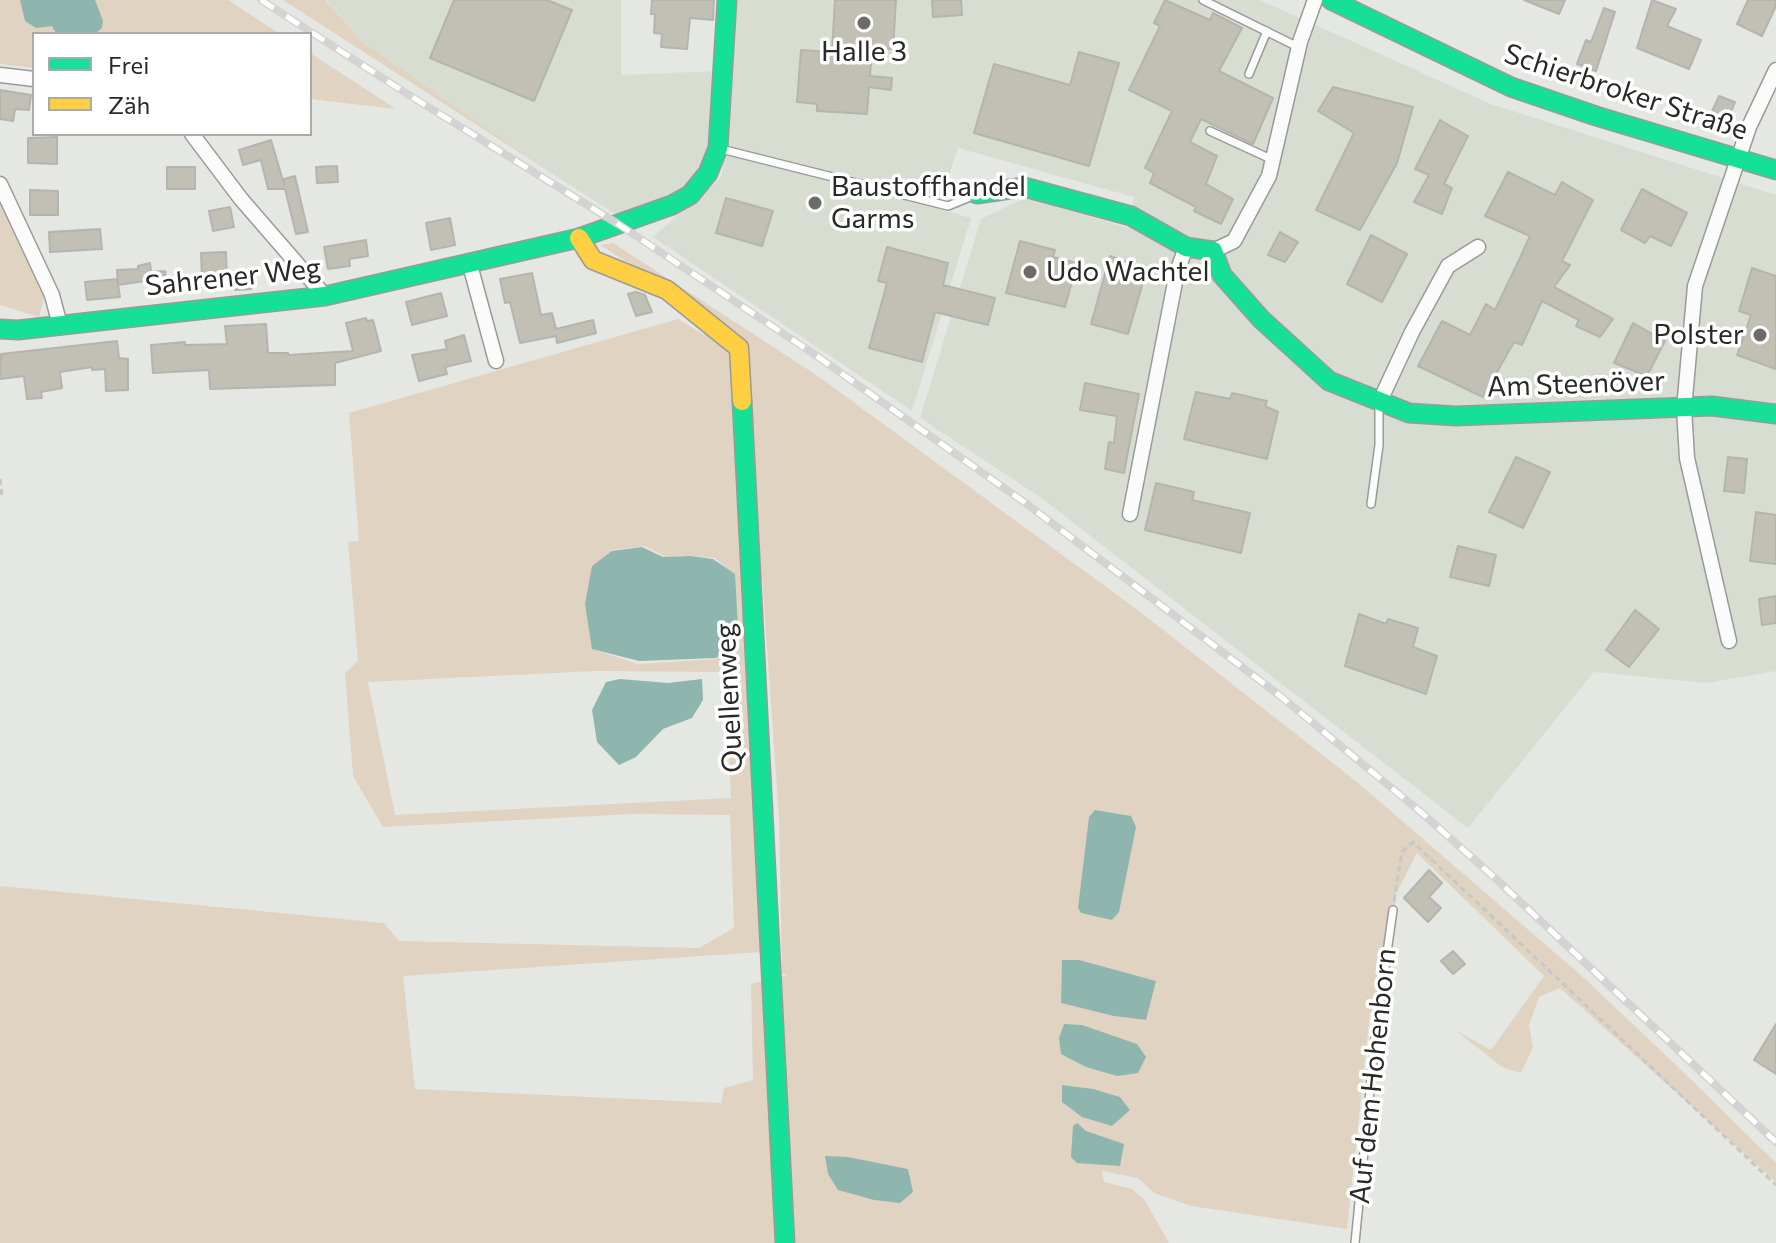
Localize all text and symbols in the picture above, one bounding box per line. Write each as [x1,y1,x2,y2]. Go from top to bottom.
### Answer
marker: Halle 3 [855,14,873,32]
legend [32,32,312,136]
place label: Halle 3 [821,35,907,69]
street label: Schierbroker Straße [1500,37,1752,147]
text: Frei [108,50,149,79]
text: Zäh [108,90,150,119]
place label: Baustoffhandel Garms [831,170,1026,236]
marker: Baustoffhandel Garms [806,194,824,212]
street label: Sahrener Weg [143,251,323,303]
place label: Udo Wachtel [1046,255,1209,289]
marker: Udo Wachtel [1021,263,1039,281]
place label: Polster [1653,318,1744,352]
marker: Polster [1751,326,1769,344]
street label: Am Steenöver [1486,364,1666,404]
street label: Quellenweg [708,622,750,774]
street label: Auf dem Hohenborn [1343,946,1403,1206]

